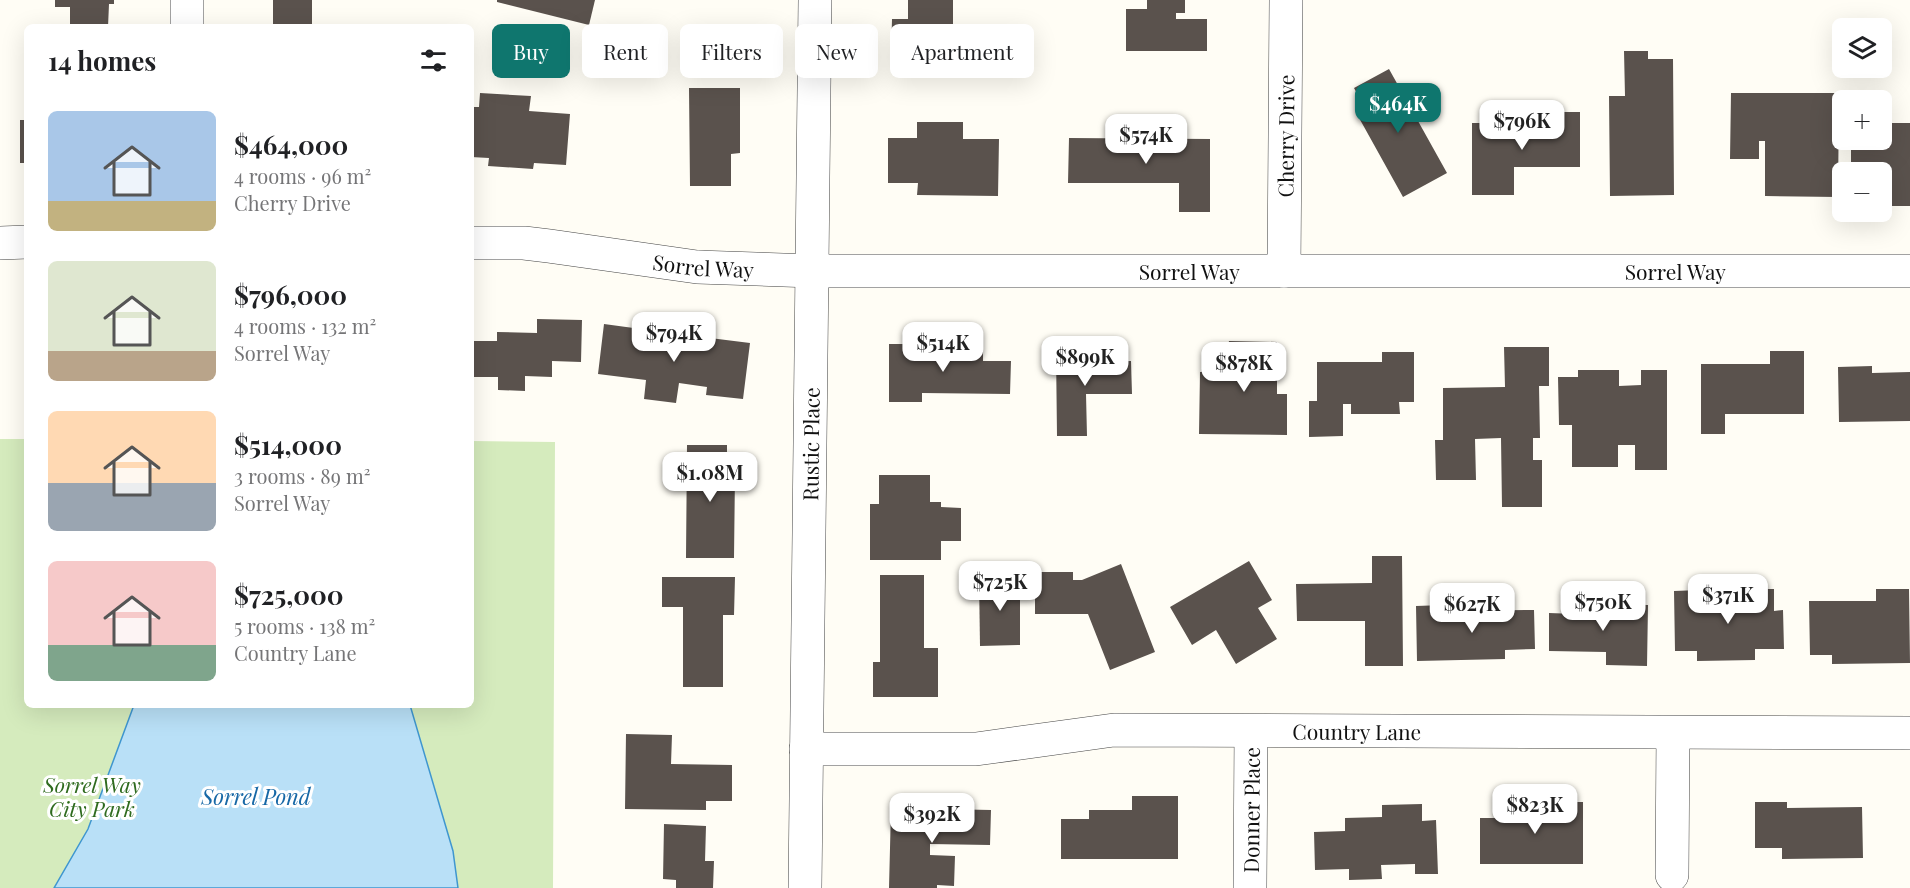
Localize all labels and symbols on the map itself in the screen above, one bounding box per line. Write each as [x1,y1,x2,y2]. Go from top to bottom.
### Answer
street label: Cherry Drive [1271,74,1299,198]
pin: $464K [1356,83,1440,134]
pin: $796K [1480,100,1564,151]
pin: $574K [1104,114,1188,165]
street label: Sorrel Way [651,247,755,283]
street label: Sorrel Way [1139,257,1240,285]
street label: Sorrel Way [1625,257,1726,285]
pin: $794K [632,312,716,363]
pin: $514K [901,322,985,373]
pin: $899K [1043,336,1127,387]
pin: $878K [1202,342,1286,393]
street label: Rustic Place [795,387,825,501]
pin: $1.08M [661,452,759,503]
pin: $725K [958,561,1042,612]
pin: $371K [1686,574,1770,625]
pin: $750K [1561,581,1645,632]
pin: $627K [1430,583,1514,634]
street label: Country Lane [1292,717,1421,745]
street label: Donner Place [1236,747,1265,873]
park label: Sorrel Way City Park [42,770,141,822]
water label: Sorrel Pond [200,781,312,811]
pin: $823K [1493,784,1577,835]
pin: $392K [890,793,974,844]

